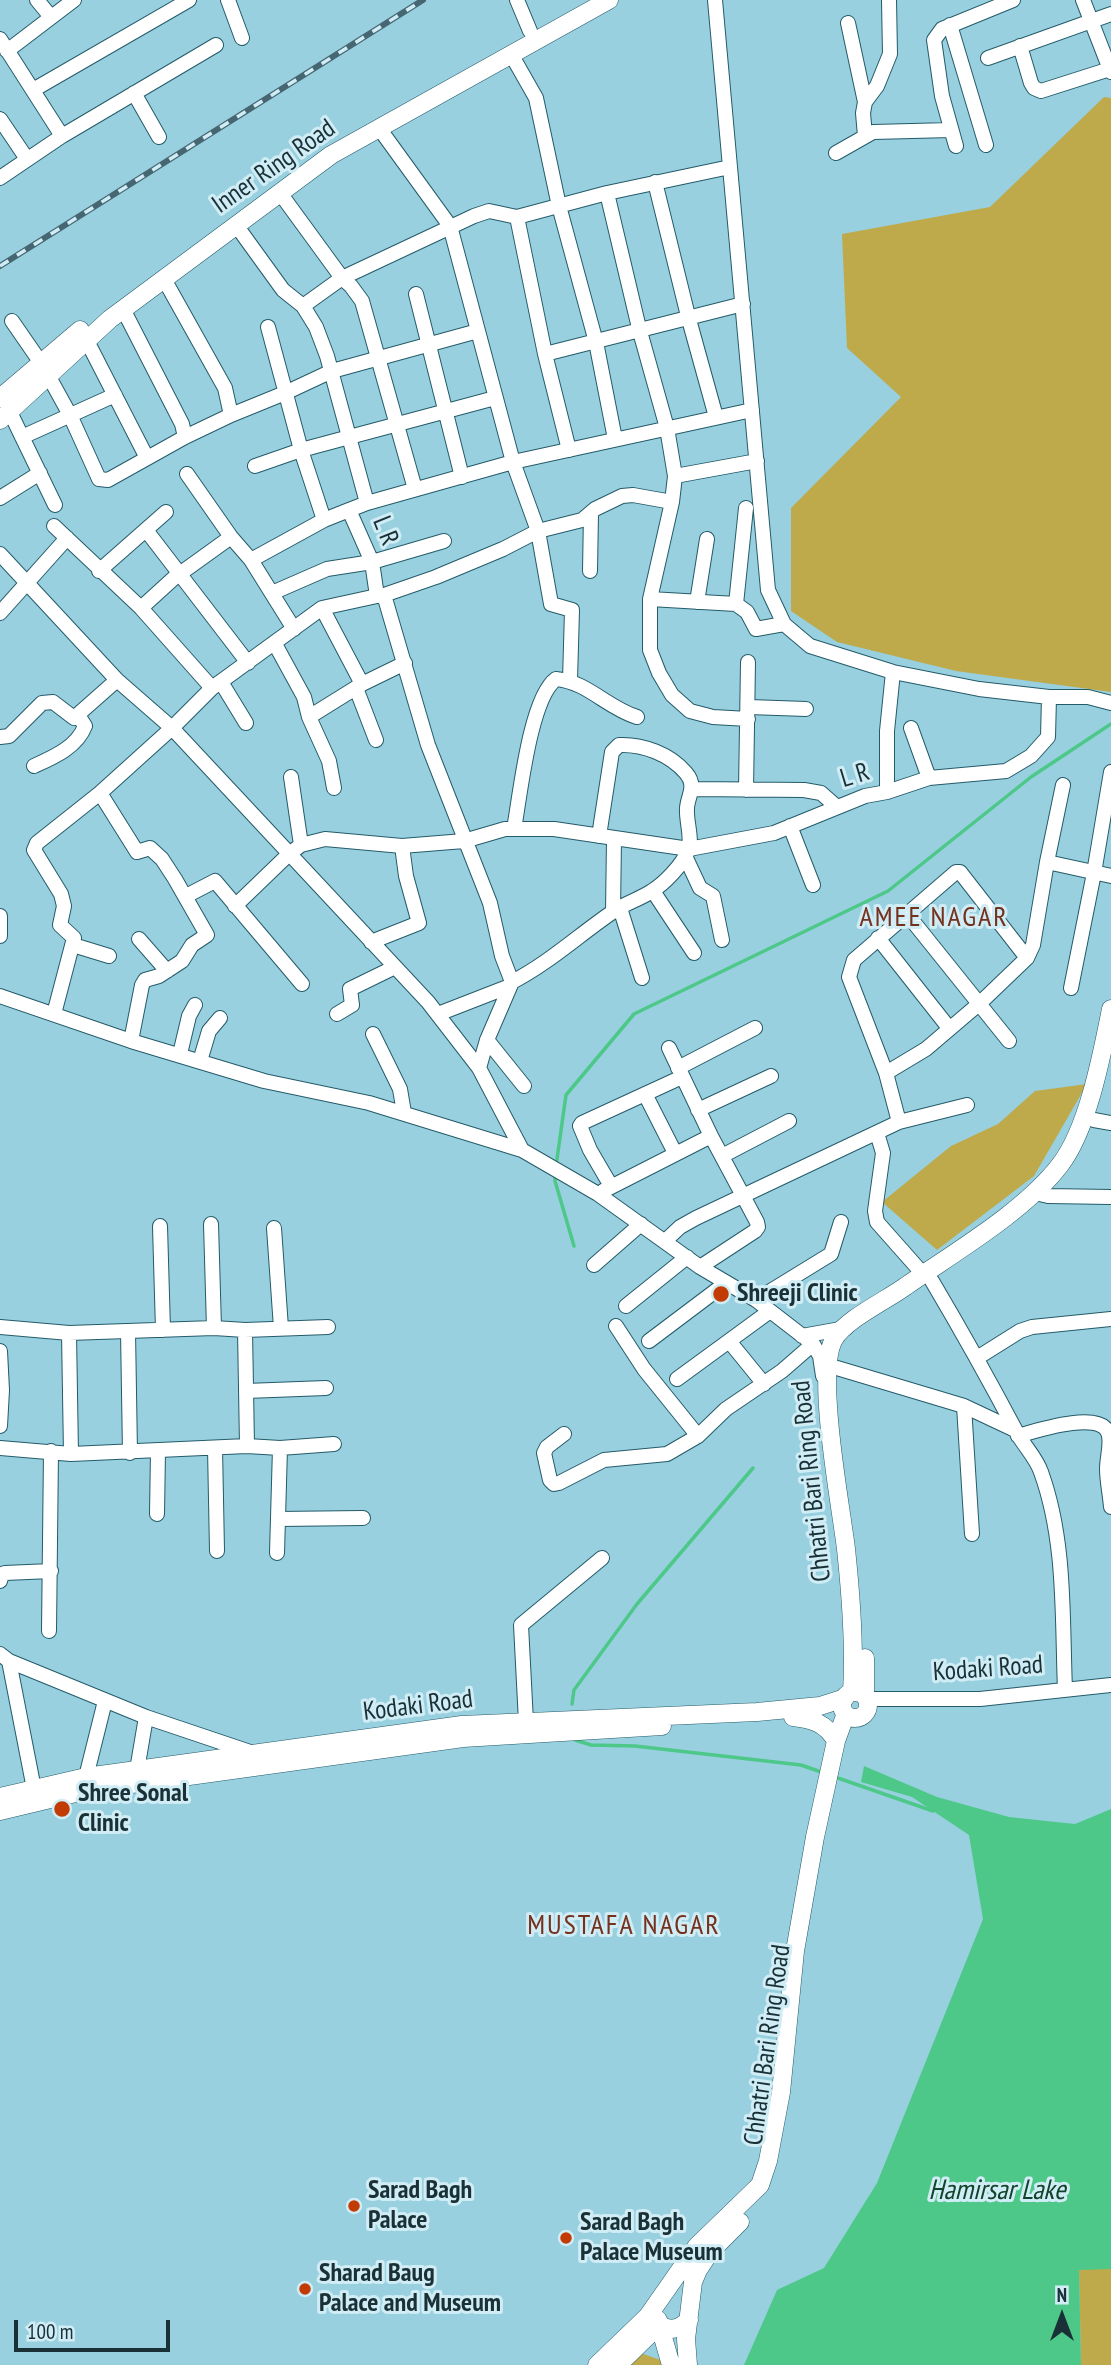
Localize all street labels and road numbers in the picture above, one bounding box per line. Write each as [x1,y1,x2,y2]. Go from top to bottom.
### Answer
street label: Inner Ring Road [207,113,341,221]
street label: L R [365,512,405,550]
street label: L R [837,757,873,795]
street label: Chhatri Bari Ring Road [786,1379,838,1583]
street label: Kodaki Road [932,1650,1044,1688]
street label: Kodaki Road [361,1684,475,1728]
street label: Chhatri Bari Ring Road [738,1943,798,2147]

